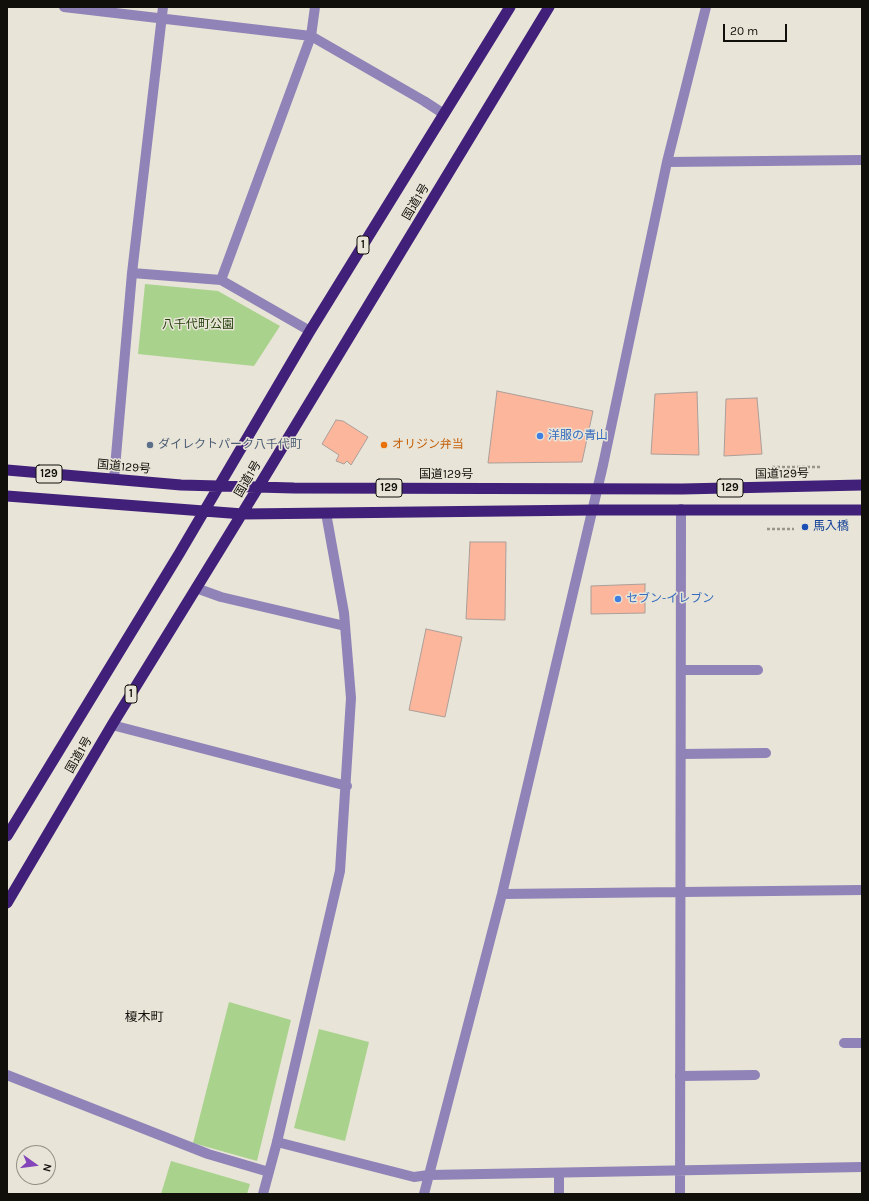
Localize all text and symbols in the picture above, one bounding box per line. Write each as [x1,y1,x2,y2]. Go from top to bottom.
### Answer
scale bar [725,16,789,42]
text: 20 m [730,24,758,38]
street label: 国道1号 [400,181,432,223]
road number: 1 [357,236,369,254]
park label: 八千代町公園 [162,318,234,332]
place label: 洋服の青山 [548,429,608,443]
marker: 洋服の青山 [535,431,545,441]
place label: ダイレクトパーク八千代町 [158,438,302,452]
place label: オリジン弁当 [392,438,464,452]
marker: ダイレクトパーク八千代町 [145,440,155,450]
marker: オリジン弁当 [379,440,389,450]
street label: 国道129号 [97,457,151,477]
street label: 国道1号 [232,458,264,500]
road number: 129 [36,465,62,483]
street label: 国道129号 [755,466,809,482]
street label: 国道129号 [419,468,473,482]
road number: 129 [376,479,402,497]
road number: 129 [717,479,743,497]
place label: 馬入橋 [813,520,849,534]
marker: 馬入橋 [800,522,810,532]
place label: セブン-イレブン [626,592,714,606]
marker: セブン-イレブン [613,594,623,604]
road number: 1 [125,685,137,703]
street label: 国道1号 [63,734,95,776]
district label: 榎木町 [125,1009,163,1025]
north arrow [16,1145,56,1185]
text: N [40,1162,54,1173]

